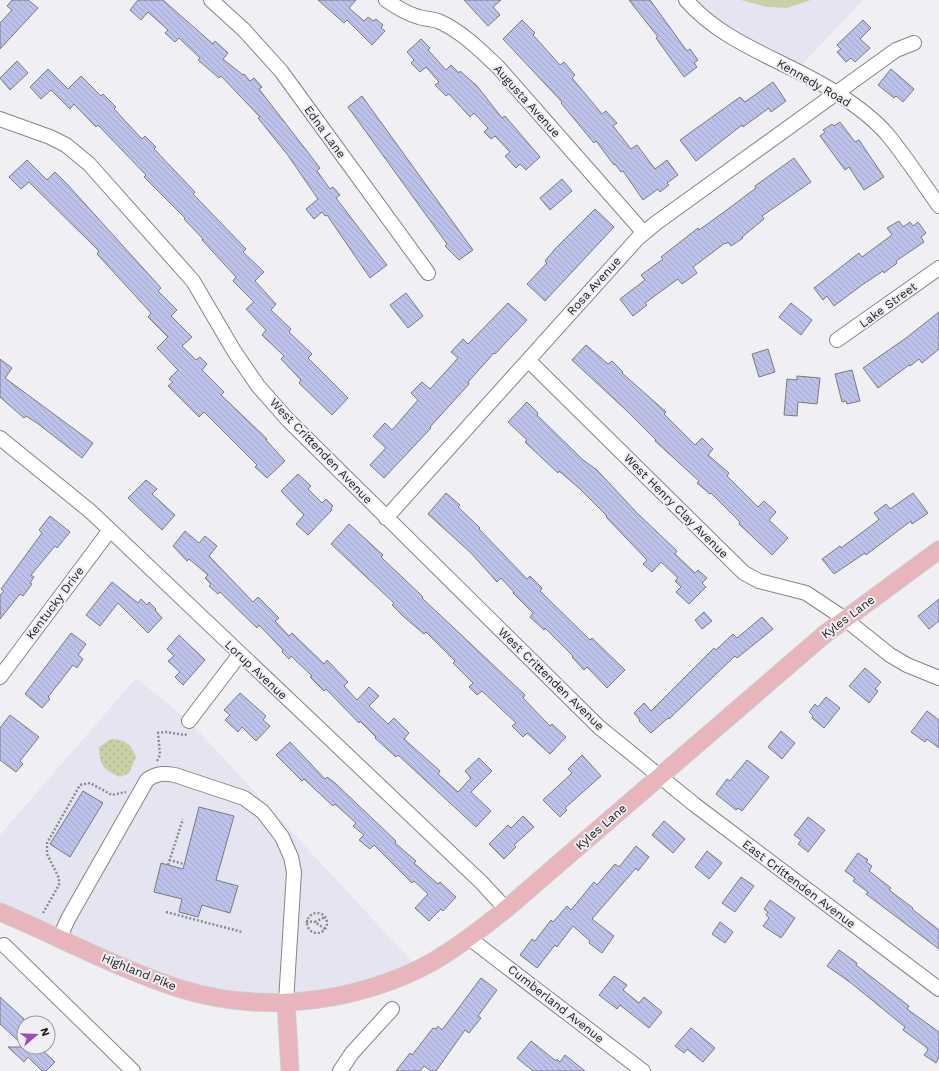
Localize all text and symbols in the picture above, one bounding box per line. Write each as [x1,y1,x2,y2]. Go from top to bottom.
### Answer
street label: Kennedy Road [775,56,853,110]
street label: Augusta Avenue [491,62,563,140]
street label: Edna Lane [301,103,349,161]
street label: Rosa Avenue [564,254,624,318]
street label: Lake Street [856,279,920,331]
street label: West Crittenden Avenue [267,395,375,507]
street label: West Henry Clay Avenue [621,451,731,561]
street label: Kentucky Drive [23,564,87,642]
street label: Kyles Lane [819,592,877,642]
street label: West Crittenden Avenue [495,625,607,733]
street label: Lorup Avenue [222,638,290,702]
street label: Kyles Lane [573,801,629,853]
street label: East Crittenden Avenue [740,837,858,931]
street label: Highland Pike [100,951,178,993]
street label: Cumberland Avenue [505,962,607,1046]
north arrow [16,1015,56,1055]
text: N [38,1026,52,1038]

